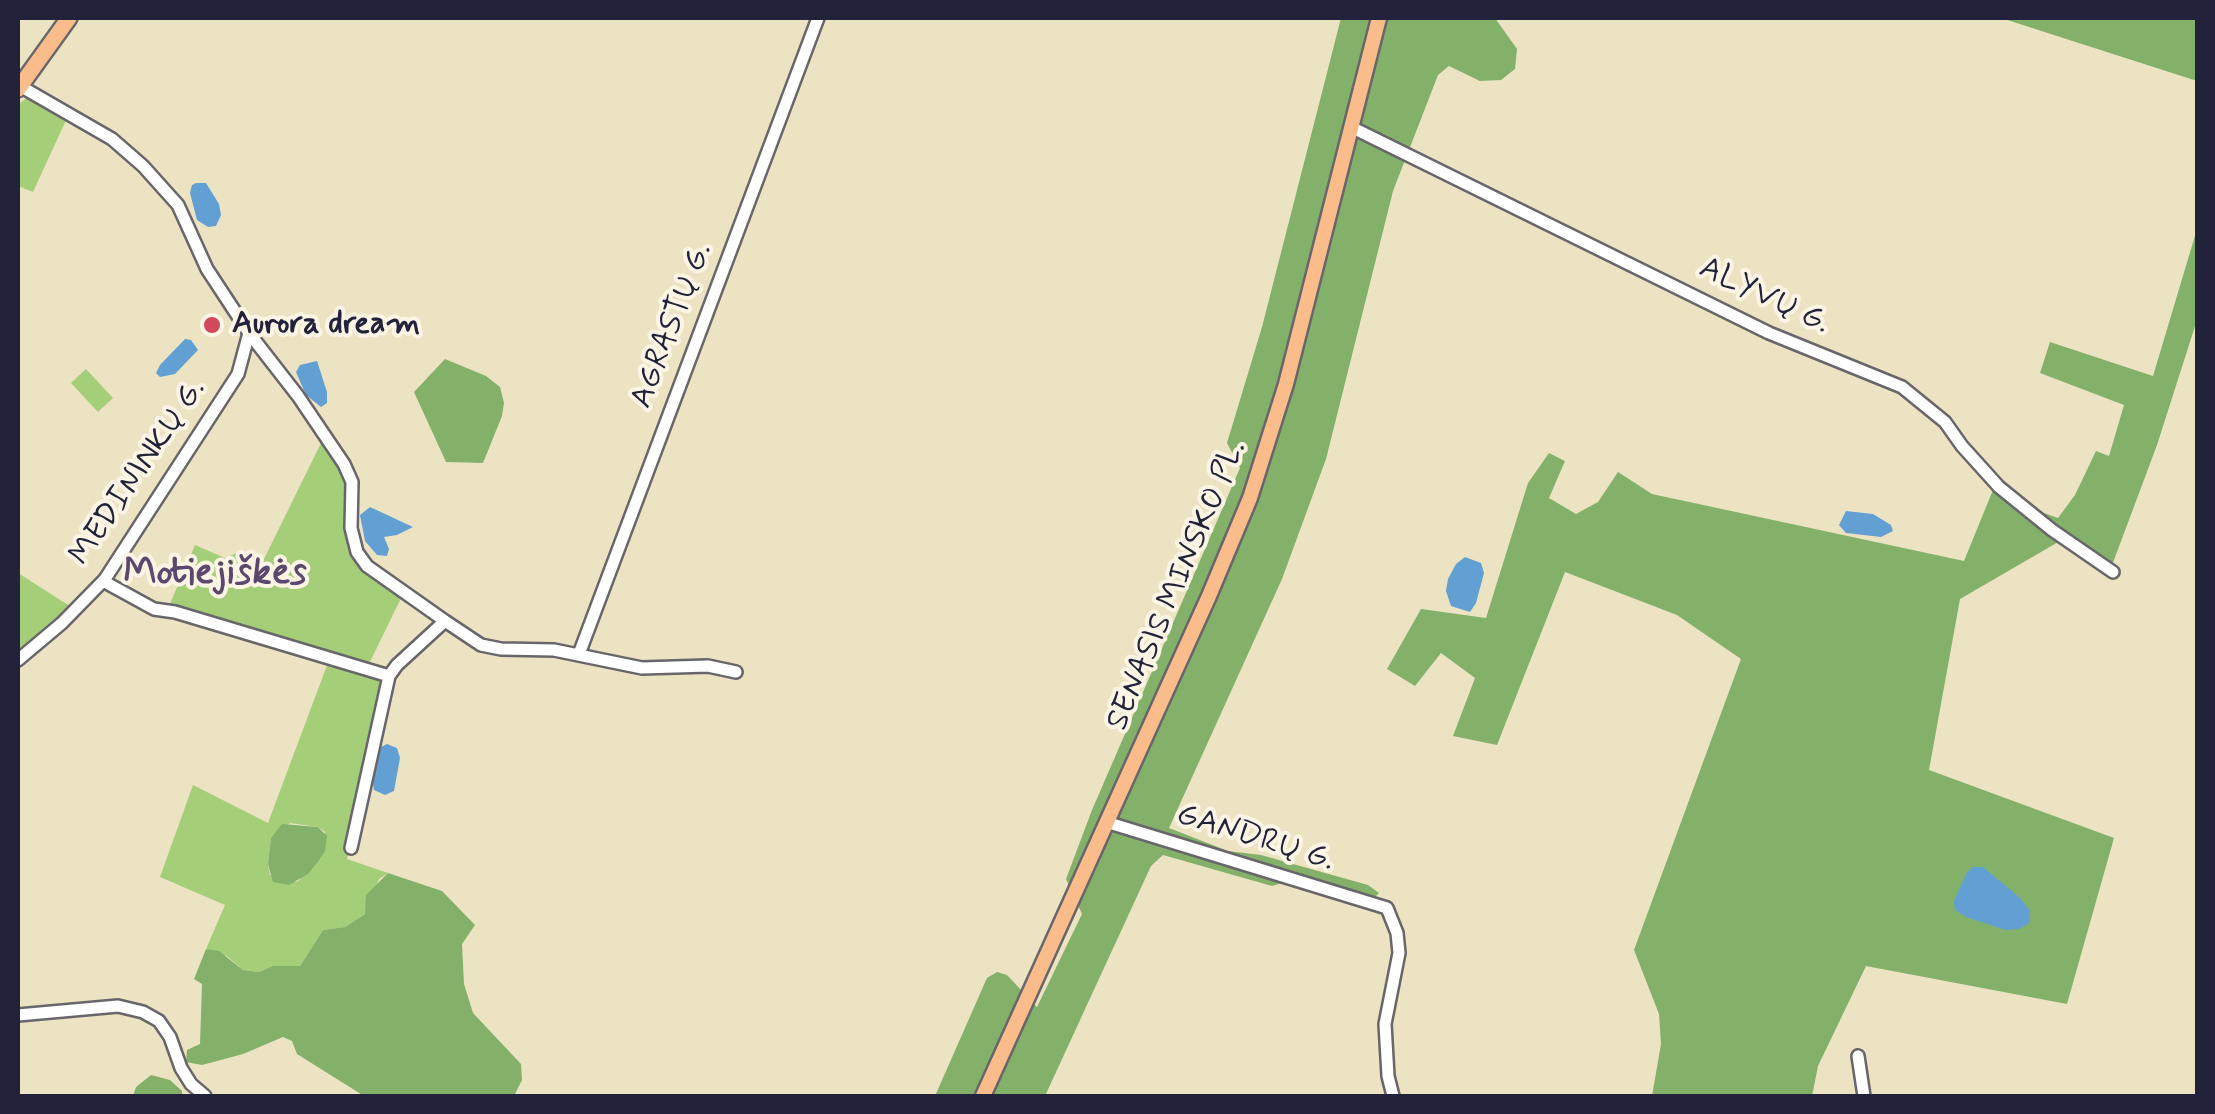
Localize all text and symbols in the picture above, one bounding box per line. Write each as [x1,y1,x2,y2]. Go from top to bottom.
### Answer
street label: AGRASTŲ G. [624,238,722,414]
street label: ALYVŲ G. [1693,250,1835,344]
place label: Aurora dream [232,306,420,344]
marker: Aurora dream [201,314,223,336]
street label: MEDININKŲ G. [63,373,215,573]
street label: SENASIS MINSKO PL. [1100,435,1256,737]
district label: Motiejiškės [123,552,307,598]
street label: GANDRŲ G. [1171,797,1339,881]

